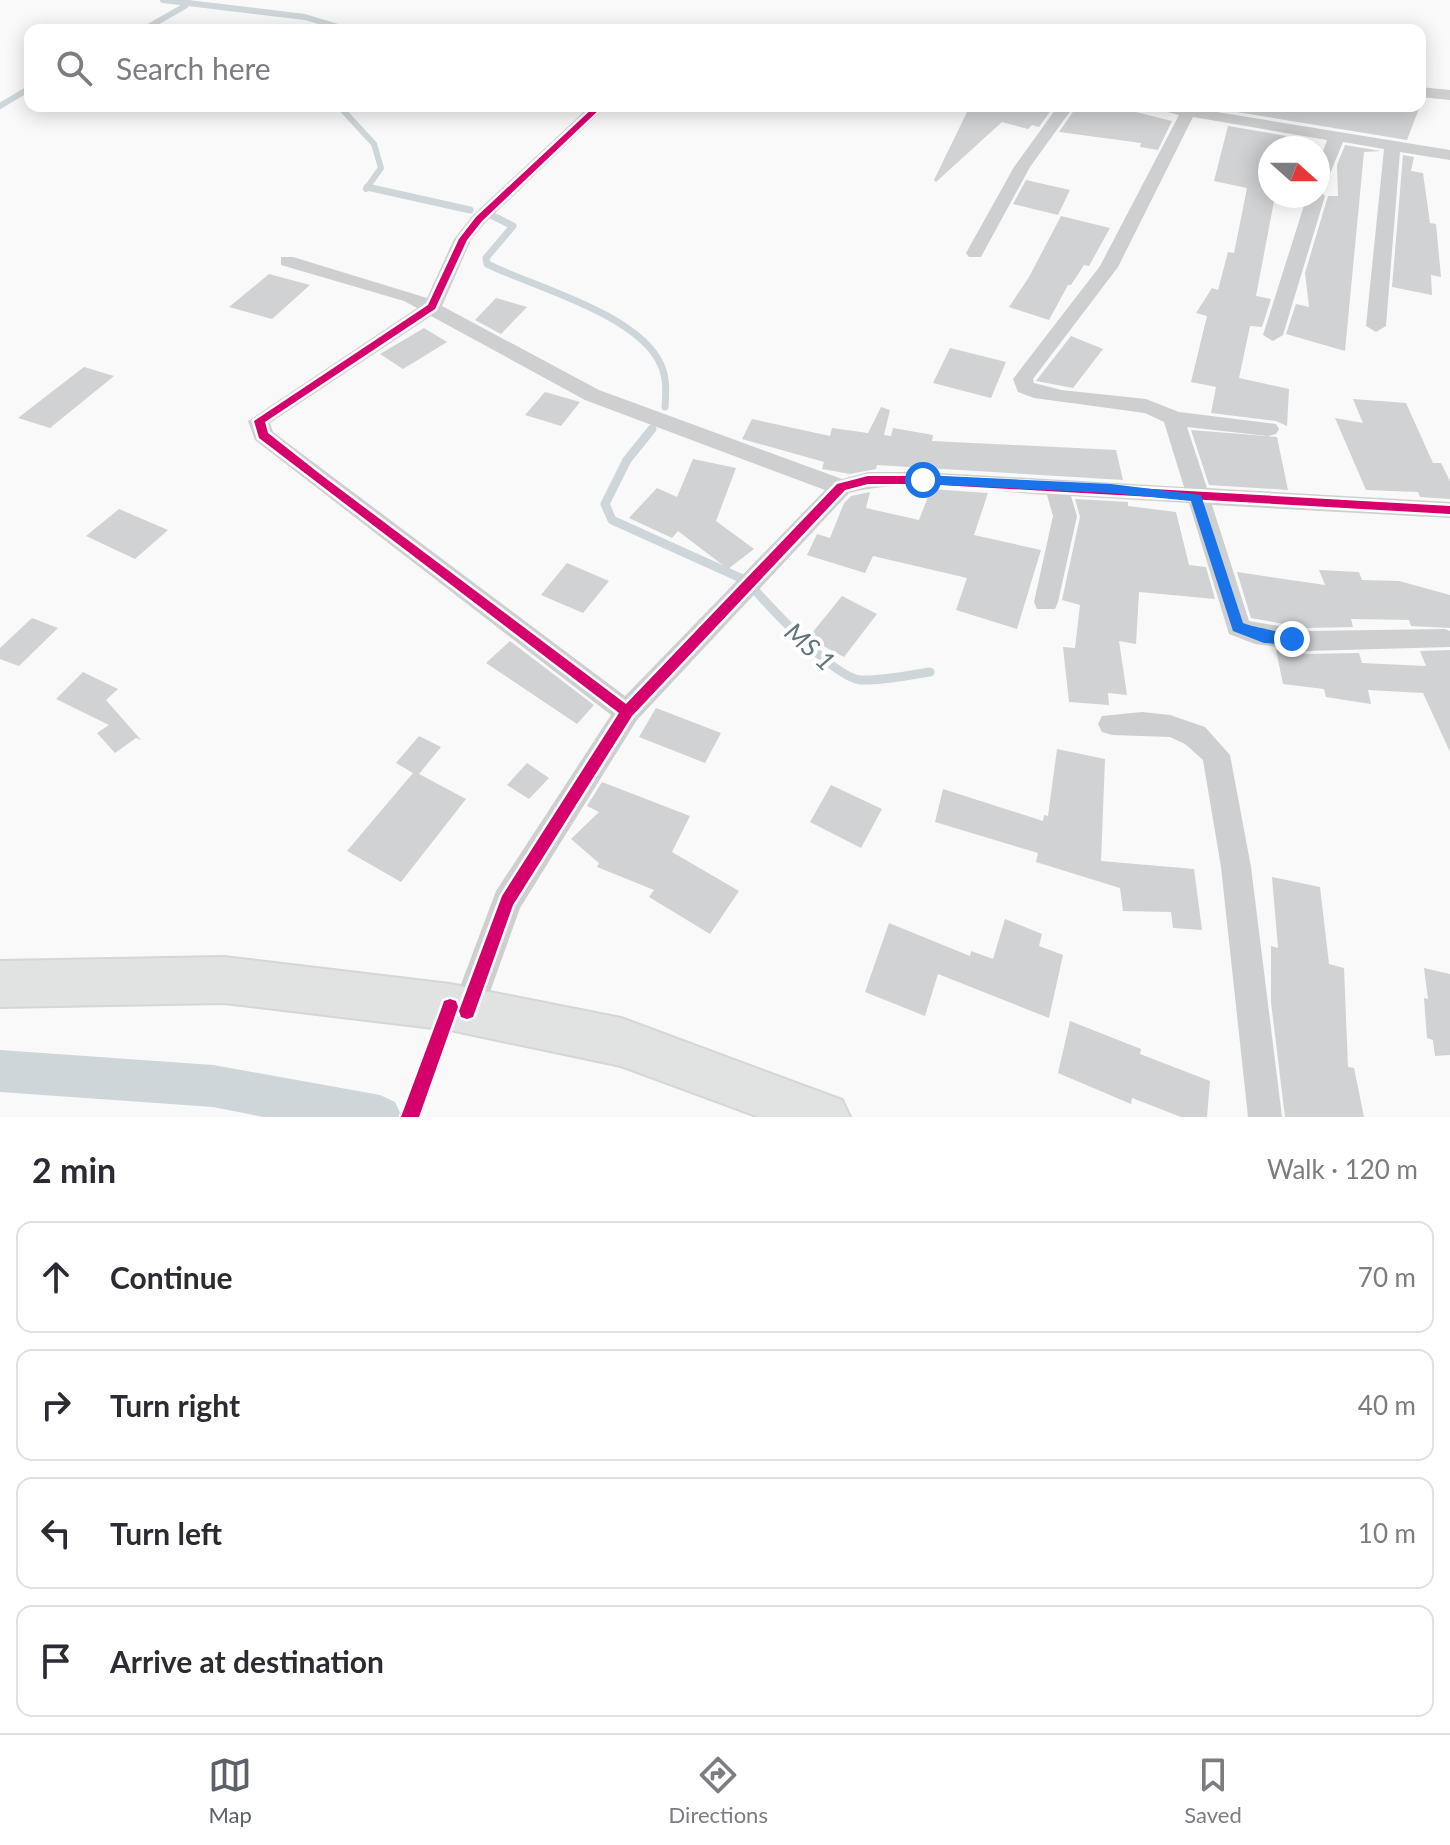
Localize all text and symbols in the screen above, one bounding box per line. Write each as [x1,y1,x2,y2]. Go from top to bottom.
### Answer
search box [24,24,1426,112]
icon: search [52,46,96,90]
text: Search here [116,50,271,86]
north arrow [1258,136,1330,208]
route start [905,462,941,498]
water label: MS 1 [779,615,842,677]
route end [1274,621,1310,657]
text: 2 min [32,1149,116,1190]
text: Walk · 120 m [1267,1153,1418,1185]
icon: ahead [34,1255,78,1299]
text: Continue [110,1259,233,1295]
text: 70 m [1358,1261,1416,1293]
icon: right [34,1383,78,1427]
text: Turn right [110,1387,240,1423]
text: 40 m [1358,1389,1416,1421]
icon: left [34,1511,78,1555]
text: Turn left [110,1515,222,1551]
text: 10 m [1358,1517,1416,1549]
icon: arrive [34,1639,78,1683]
text: Arrive at destination [110,1643,384,1679]
tab: Map [208,1753,252,1828]
tab: Directions [669,1753,768,1828]
tab: Saved [1184,1753,1242,1828]

